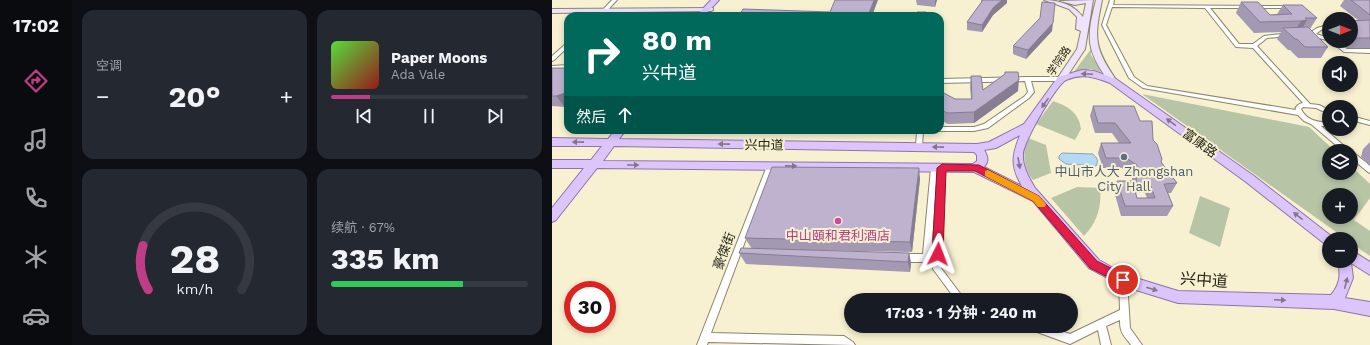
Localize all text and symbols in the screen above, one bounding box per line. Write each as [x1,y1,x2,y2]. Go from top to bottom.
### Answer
north arrow [1322,12,1358,48]
map controls [1322,12,1358,268]
text: 17:02 [13,15,59,36]
text: 80 m [642,24,712,57]
icon: right [576,28,628,80]
street label: 学院路 [1044,44,1074,78]
text: Paper Moons [391,49,487,67]
button: sound [1322,56,1358,92]
text: 空调 [96,58,122,73]
text: 兴中道 [642,62,696,83]
icon: directions [22,67,50,95]
text: Ada Vale [391,67,445,82]
one-way arrow [1081,70,1093,77]
text: 20° [168,79,221,114]
text: − [96,84,109,109]
text: + [280,84,293,109]
one-way arrow [1041,98,1049,108]
button: search [1322,100,1358,136]
icon: ahead [614,104,636,126]
icon: previous [353,105,375,127]
icon: pause [418,105,440,127]
icon: next [484,105,506,127]
text: 然后 [576,108,606,126]
one-way arrow [1166,118,1176,126]
street label: 富康路 [1180,125,1220,161]
icon: music [22,126,50,154]
street label: 兴中道 [744,137,784,153]
one-way arrow [571,139,584,145]
one-way arrow [717,141,730,147]
one-way arrow [931,144,944,150]
button: layers [1322,144,1358,180]
marker: 中山市人大 Zhongshan City Hall [1119,152,1129,162]
one-way arrow [1017,157,1023,170]
one-way arrow [627,162,640,168]
one-way arrow [785,163,798,169]
place label: 中山市人大 Zhongshan City Hall [1055,164,1193,194]
icon: phone [22,184,50,212]
button: + [1322,188,1358,224]
one-way arrow [1293,212,1304,220]
marker: 中山頤和君利酒店 [833,216,843,226]
text: 续航 · 67% [331,220,395,235]
place label: 中山頤和君利酒店 [786,228,890,243]
street label: 豪傑街 [710,230,738,272]
button: − [1322,232,1358,268]
position arrow [917,233,959,275]
text: 28 [169,234,220,283]
text: 335 km [331,241,440,276]
icon: climate [22,243,50,271]
pin [1106,263,1140,297]
icon: arrive [1112,269,1134,291]
street label: 兴中道 [1179,269,1229,291]
one-way arrow [1343,277,1349,289]
text: km/h [176,280,213,296]
speed limit sign: 30 [564,281,616,333]
one-way arrow [1146,286,1158,292]
one-way arrow [1274,297,1287,303]
icon: car [22,302,50,330]
text: 17:03 · 1 分钟 · 240 m [886,304,1036,322]

